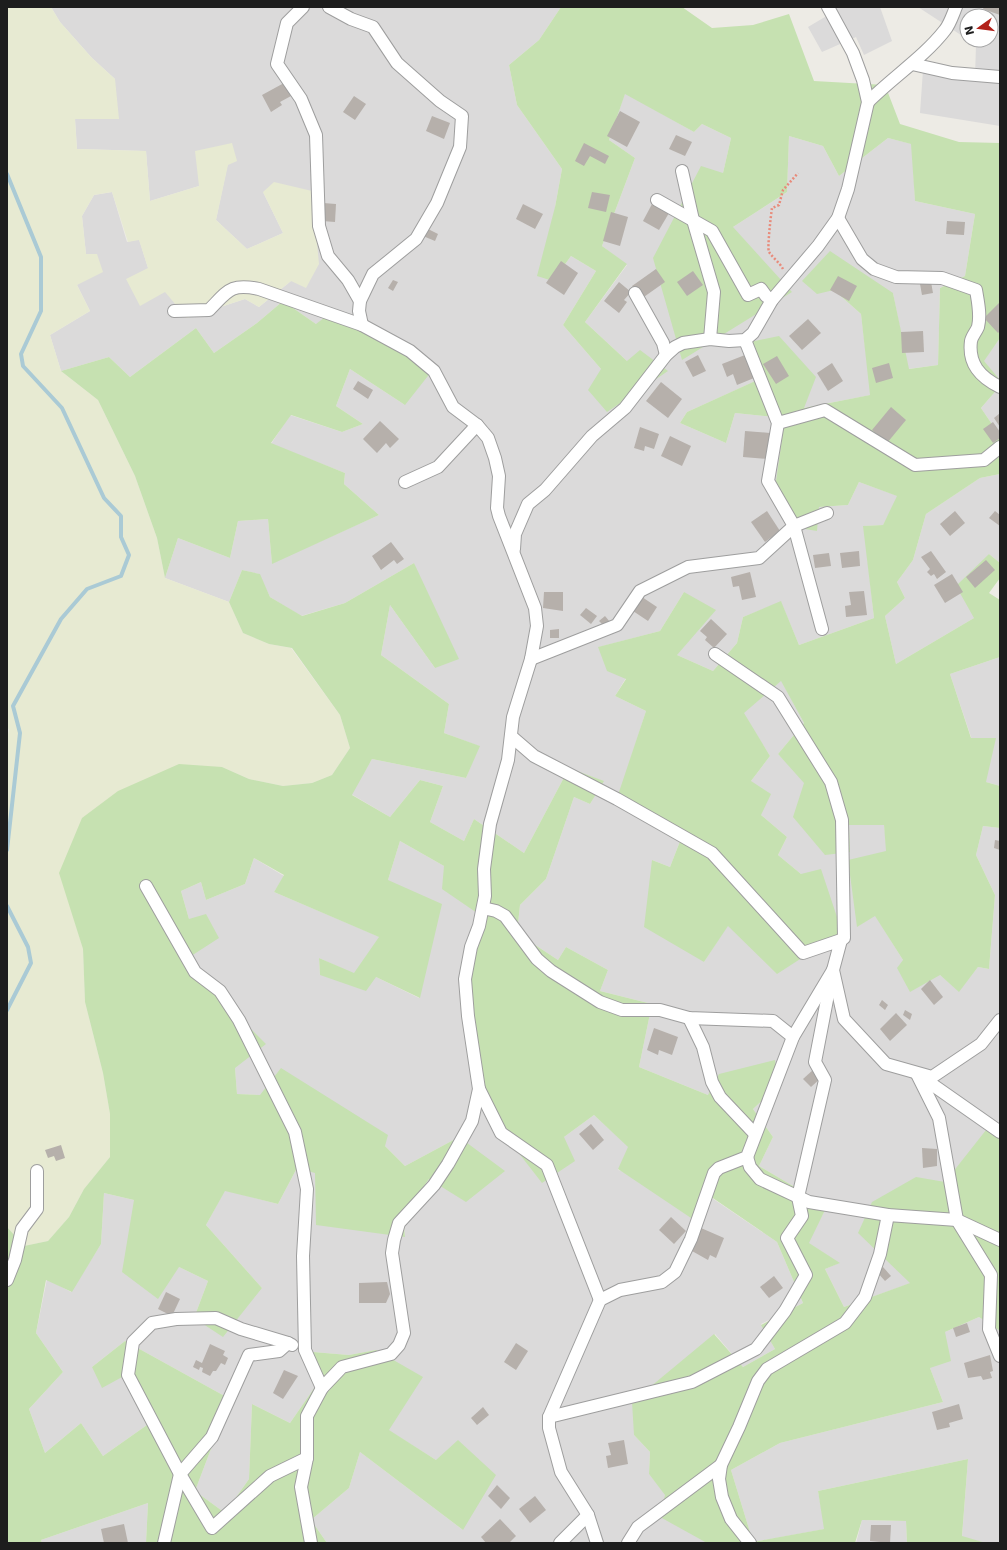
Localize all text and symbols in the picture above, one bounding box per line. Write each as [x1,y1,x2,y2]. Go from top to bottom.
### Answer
north arrow [959,8,999,48]
text: N [962,24,977,36]

